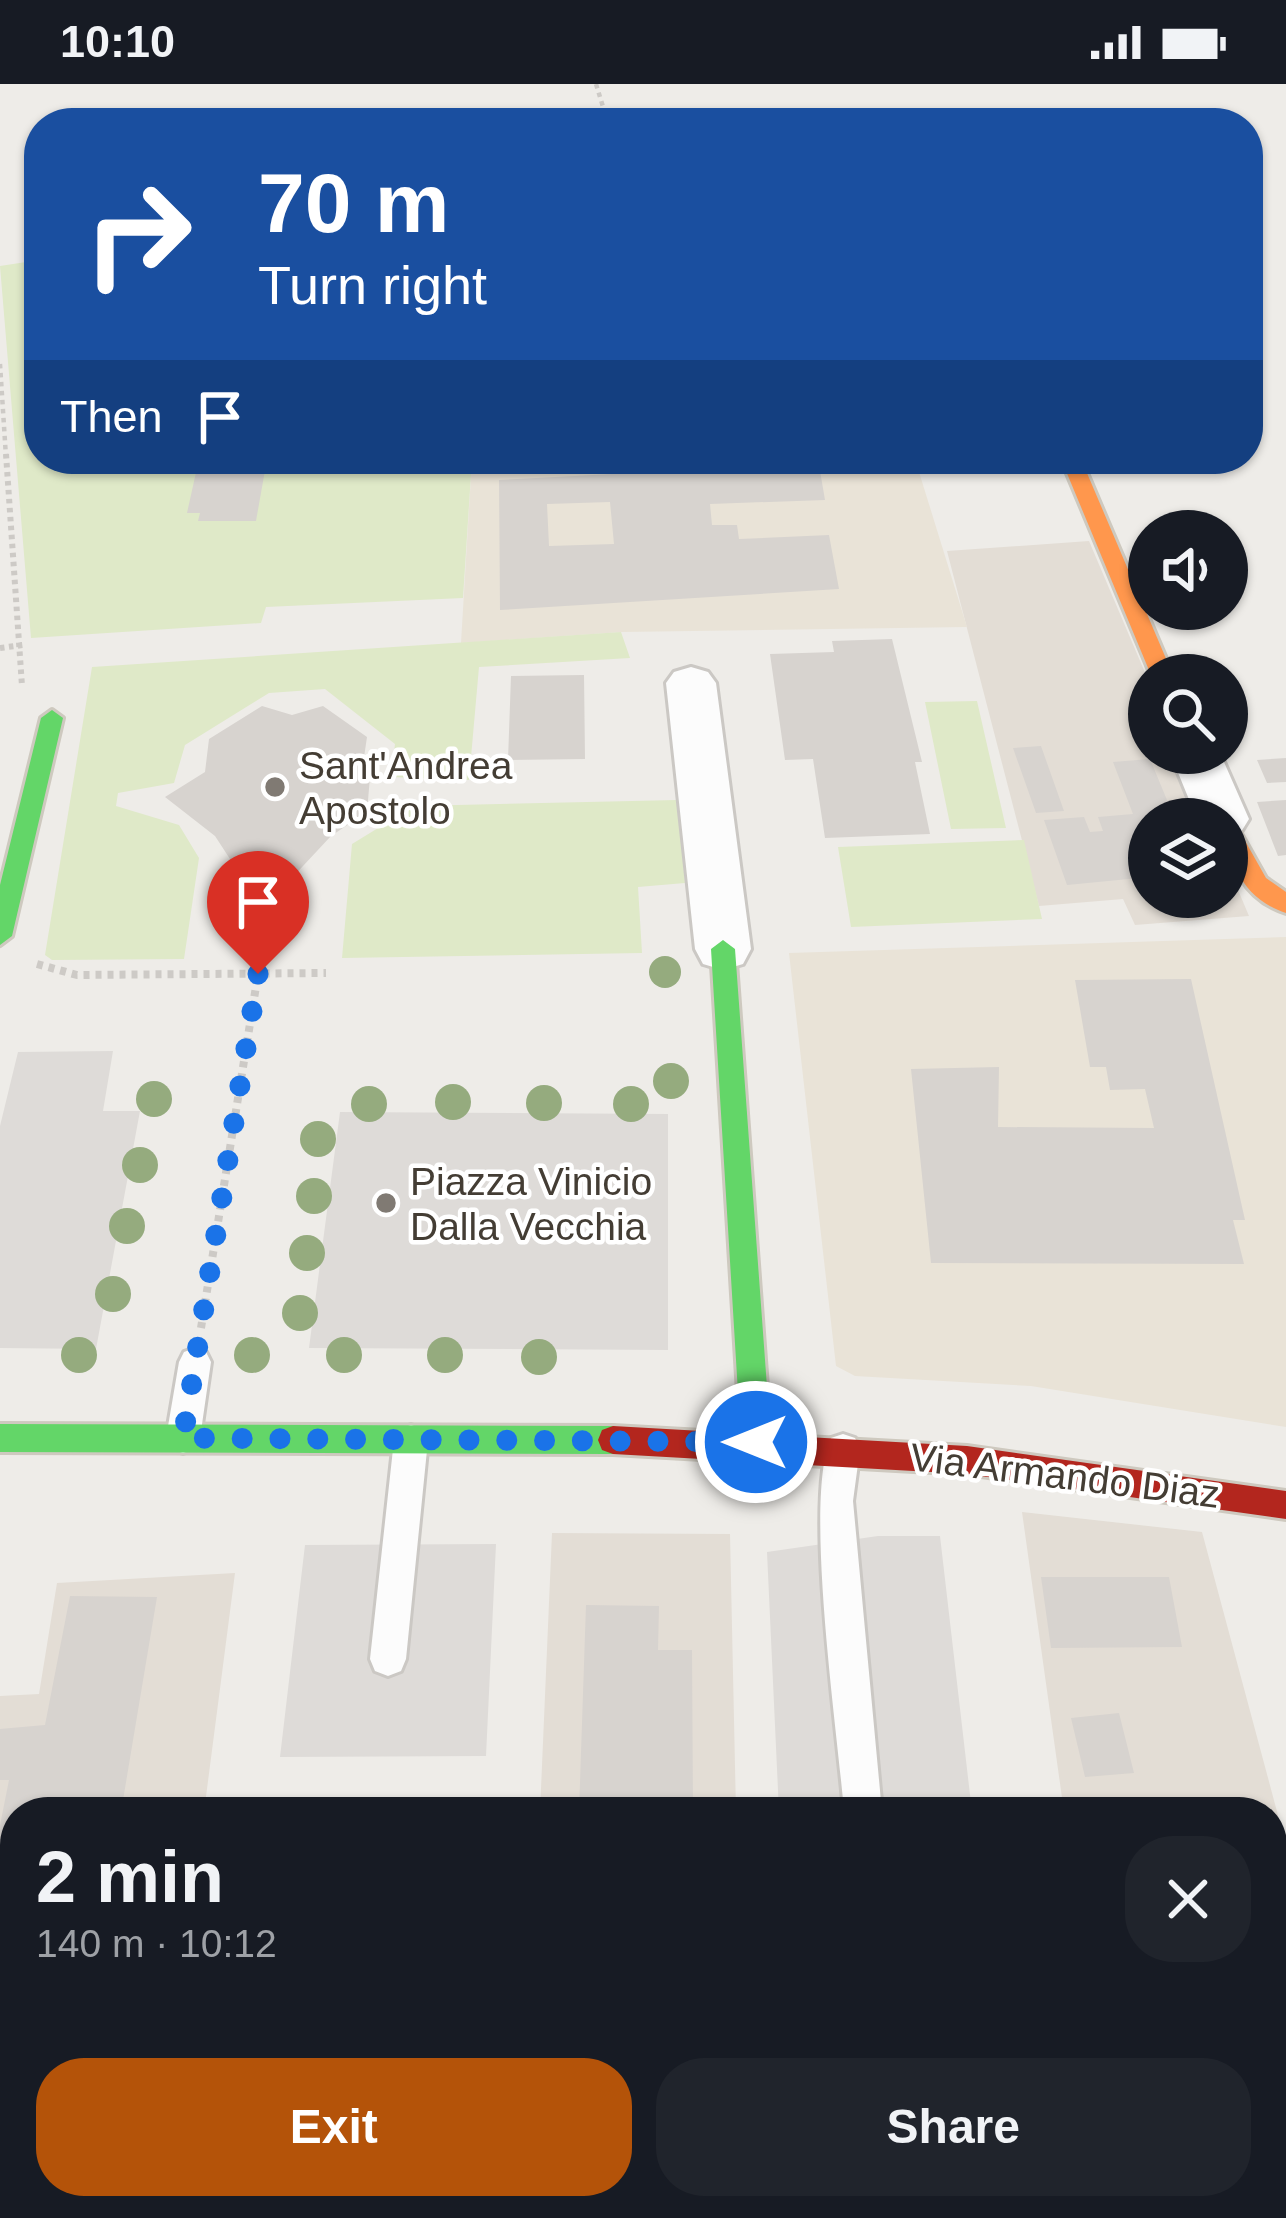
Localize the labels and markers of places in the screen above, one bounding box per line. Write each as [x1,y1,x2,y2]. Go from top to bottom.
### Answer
place label: Sant'Andrea Apostolo [299,744,513,832]
marker: Sant'Andrea Apostolo [262,774,288,800]
pin [207,851,309,974]
place label: Piazza Vinicio Dalla Vecchia [410,1160,652,1248]
marker: Piazza Vinicio Dalla Vecchia [373,1190,399,1216]

